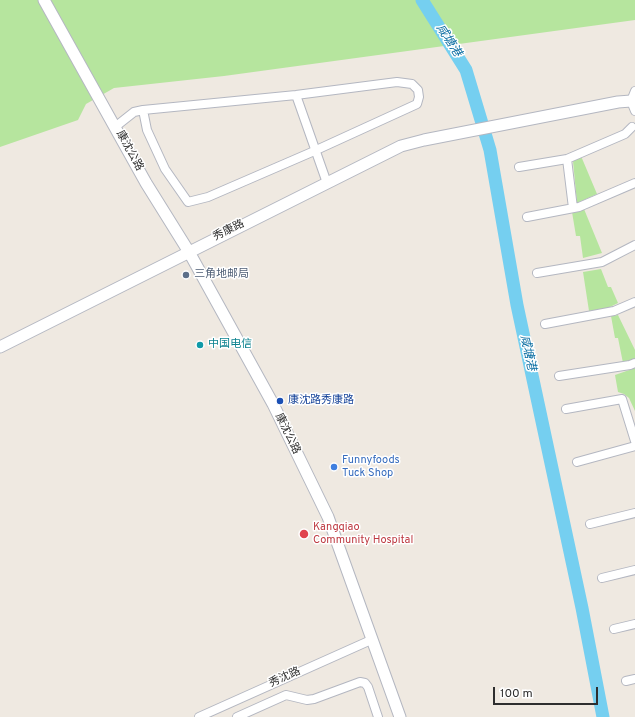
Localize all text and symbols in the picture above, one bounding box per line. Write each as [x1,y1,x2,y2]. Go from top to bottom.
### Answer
water label: 咸塘港 [432,22,464,60]
street label: 康沈公路 [113,129,145,173]
street label: 秀康路 [211,218,247,244]
place label: 三角地邮局 [194,268,249,282]
marker: 三角地邮局 [181,270,191,280]
water label: 咸塘港 [516,334,538,372]
place label: 中国电信 [208,338,252,352]
marker: 中国电信 [195,340,205,350]
place label: 康沈路秀康路 [288,394,354,408]
marker: 康沈路秀康路 [275,396,285,406]
street label: 康沈公路 [271,411,303,457]
place label: Funnyfoods Tuck Shop [342,454,400,480]
marker: Funnyfoods Tuck Shop [329,462,339,472]
place label: Kangqiao Community Hospital [313,521,413,547]
marker: Kangqiao Community Hospital [298,528,310,540]
street label: 秀沈路 [267,665,303,691]
scale bar [495,679,600,705]
text: 100 m [500,686,533,702]

